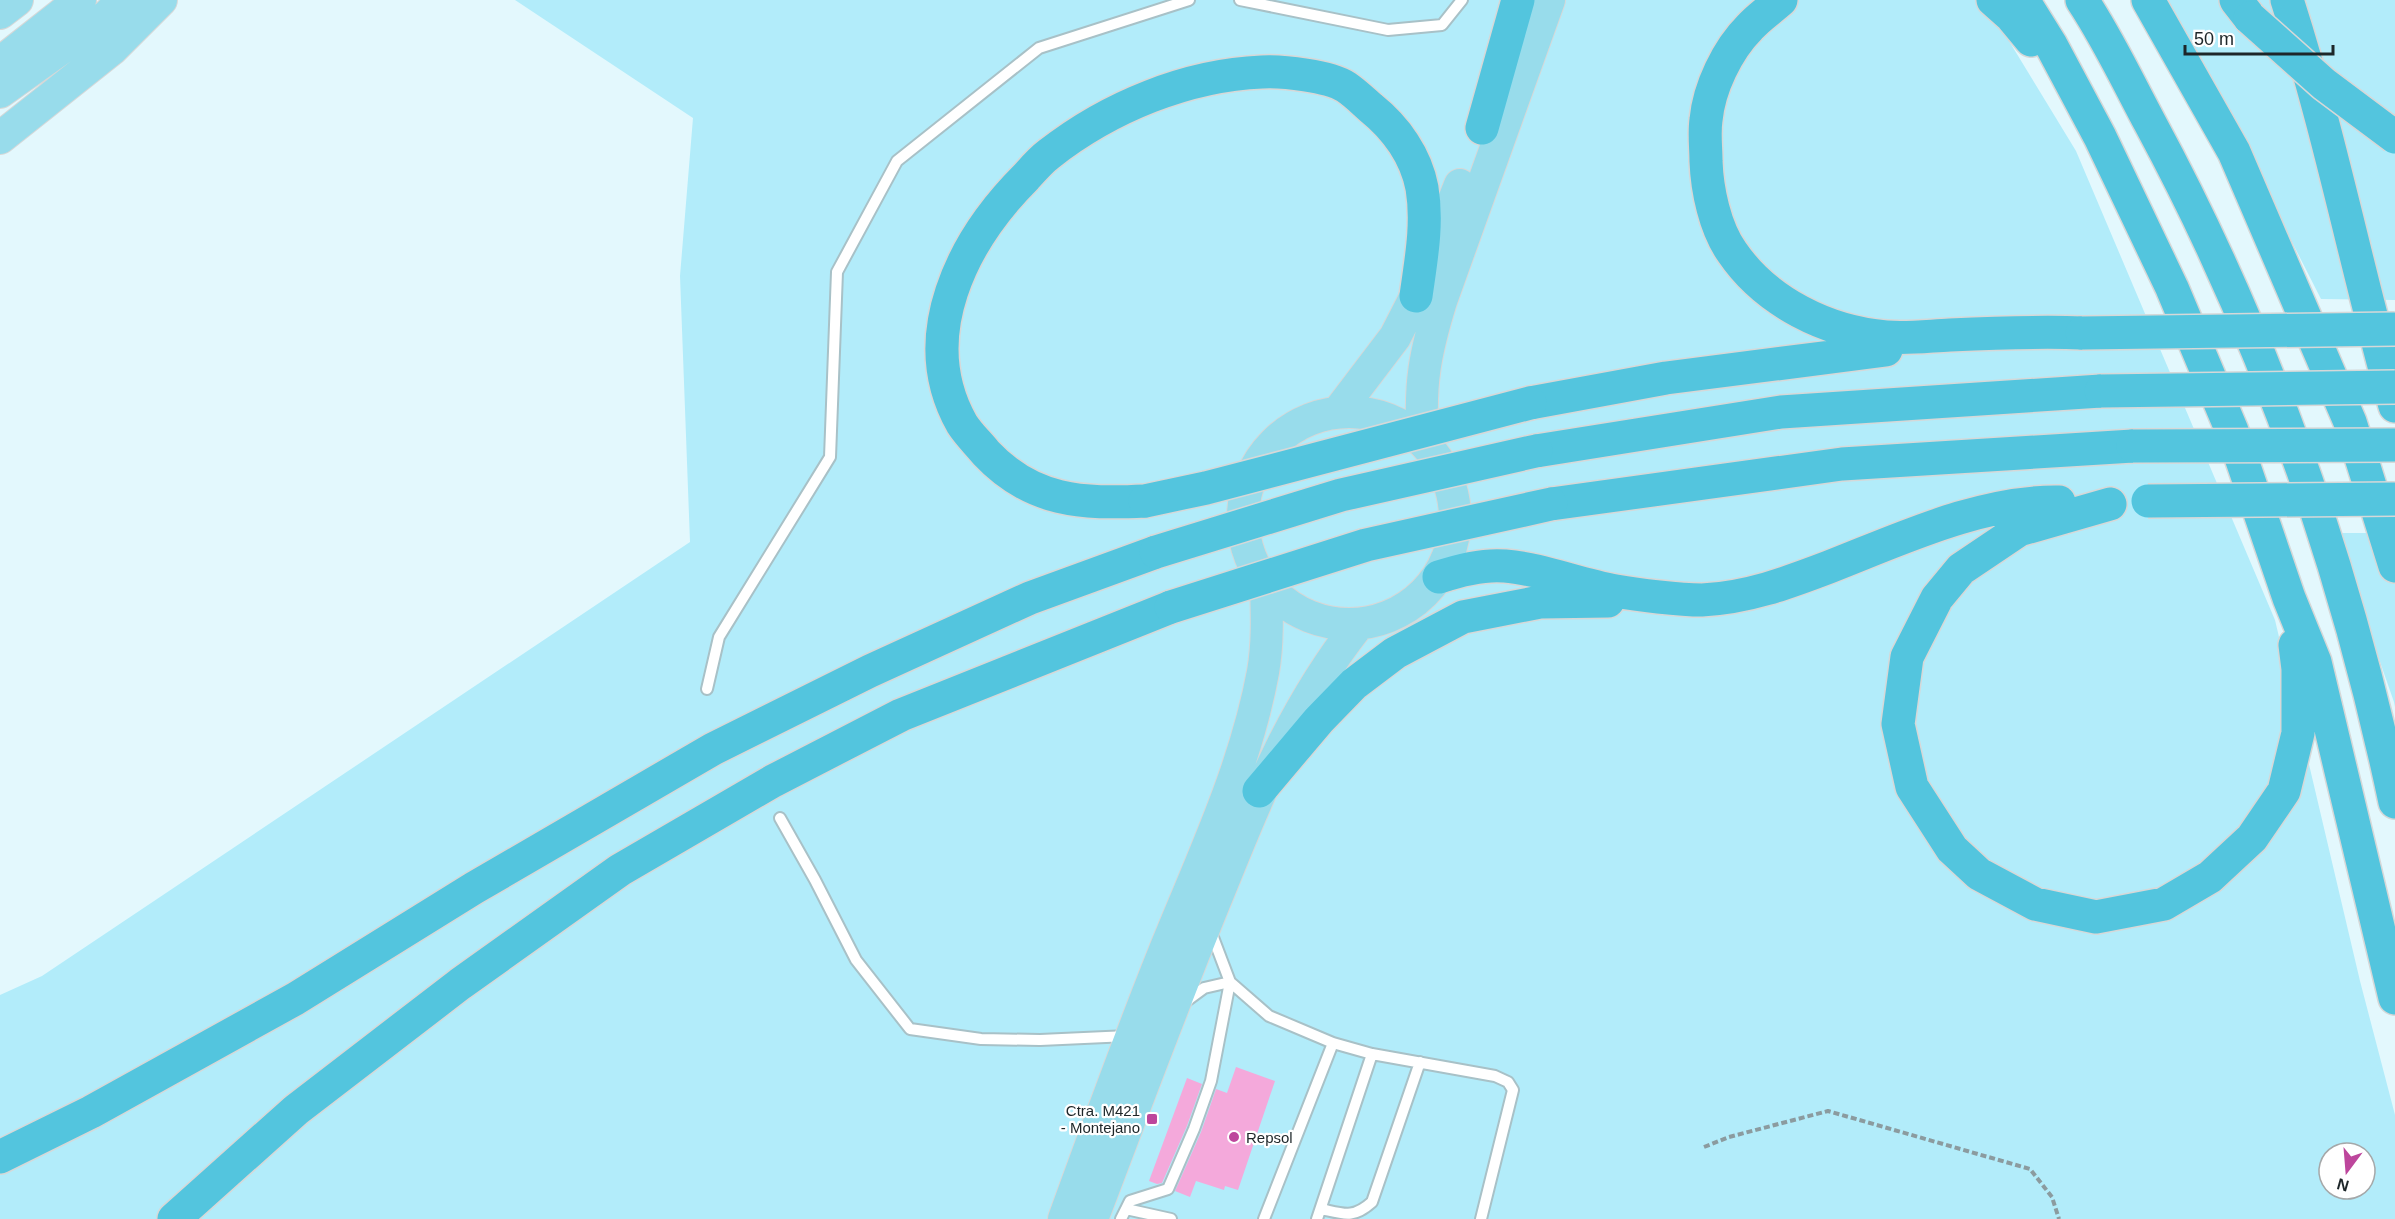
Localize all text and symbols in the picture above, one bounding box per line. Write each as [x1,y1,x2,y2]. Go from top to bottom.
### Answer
scale bar [2185,18,2334,56]
text: 50 m [2194,29,2234,49]
place label: Ctra. M421 - Montejano [1061,1102,1140,1136]
marker: Ctra. M421 - Montejano [1145,1112,1159,1126]
place label: Repsol [1246,1129,1293,1146]
marker: Repsol [1227,1130,1241,1144]
north arrow [2317,1141,2377,1201]
text: N [2335,1175,2351,1195]

